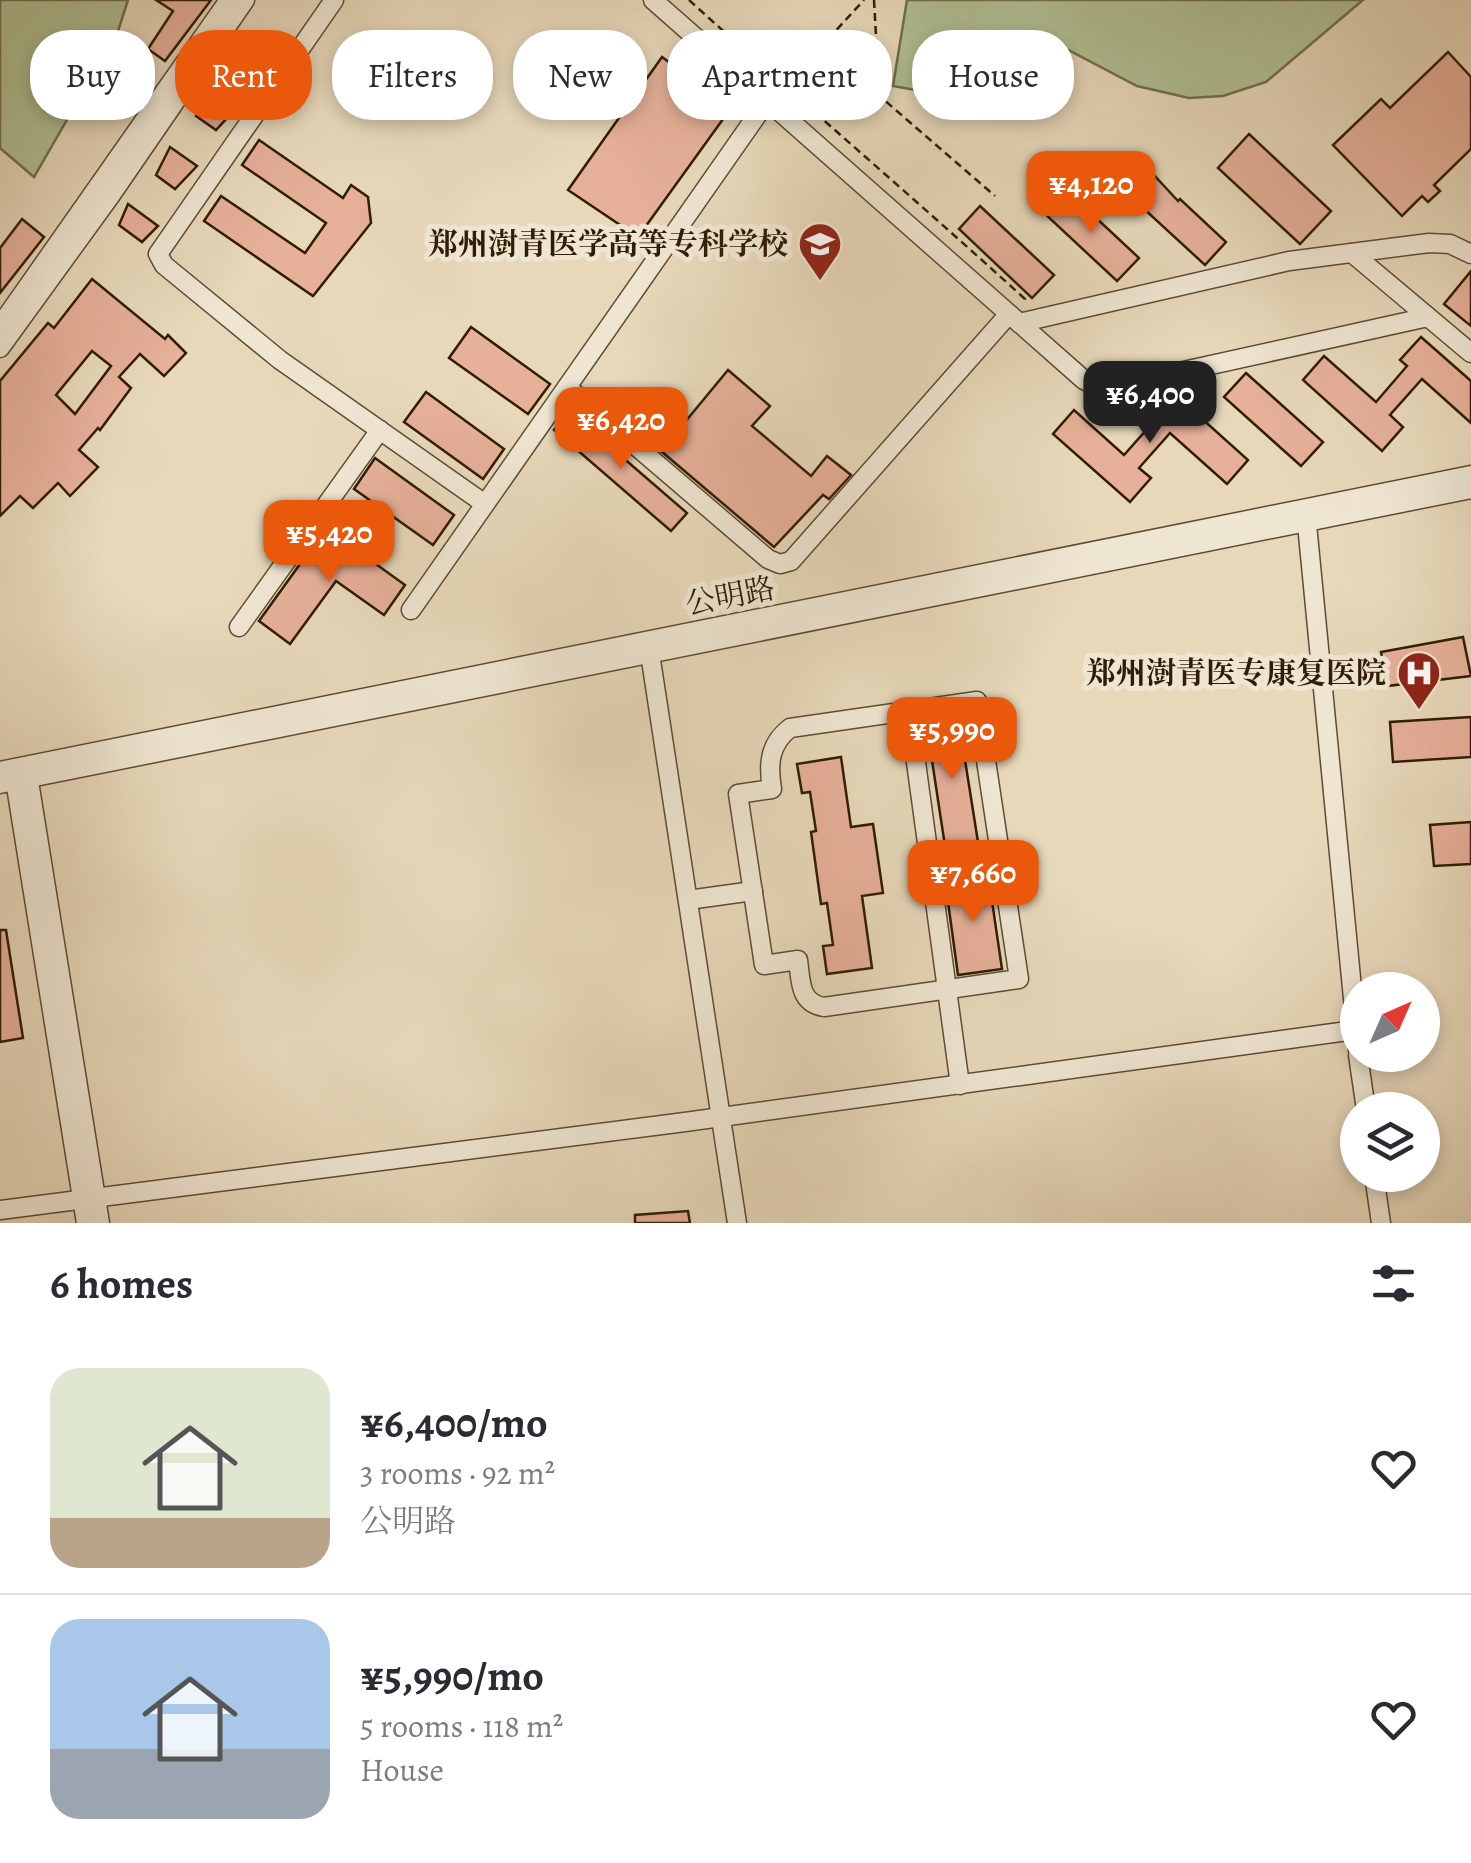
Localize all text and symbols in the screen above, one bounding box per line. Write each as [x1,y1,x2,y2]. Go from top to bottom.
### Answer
chip: Buy [30,30,155,120]
chip: Rent [175,30,312,120]
chip: Filters [332,30,493,120]
chip: New [513,30,647,120]
chip: Apartment [667,30,892,120]
chip: House [912,30,1074,120]
pin: ¥4,120 [1010,151,1172,236]
text: ¥4,120 [1048,161,1134,205]
school or university icon: 郑州澍青医学高等专科学校 [797,221,843,282]
place label: 郑州澍青医学高等专科学校 [428,224,788,264]
pin: ¥6,400 [1069,361,1231,446]
text: ¥6,400 [1105,371,1195,415]
pin: ¥6,420 [540,387,702,472]
text: ¥6,420 [577,397,665,441]
pin: ¥5,420 [248,500,410,585]
text: ¥5,420 [285,510,373,554]
street label: 公明路 [682,568,778,624]
hospital icon: 郑州澍青医专康复医院 [1396,650,1442,711]
place label: 郑州澍青医专康复医院 [1086,653,1386,693]
pin: ¥5,990 [871,697,1033,782]
text: ¥5,990 [909,707,995,751]
pin: ¥7,660 [892,840,1054,925]
text: ¥7,660 [930,850,1016,894]
north arrow [1340,972,1440,1072]
map controls [1340,972,1440,1192]
button: layers [1340,1092,1440,1192]
text: 6 homes [50,1255,193,1312]
icon: filters [1366,1256,1421,1311]
text: ¥6,400/mo [360,1394,548,1451]
icon: home [130,1408,250,1528]
icon: heart [1366,1441,1421,1496]
text: 3 rooms · 92 m² [360,1451,555,1495]
text: 公明路 [360,1499,456,1543]
text: ¥5,990/mo [360,1647,544,1704]
icon: home [130,1659,250,1779]
icon: heart [1366,1692,1421,1747]
text: 5 rooms · 118 m² [360,1704,563,1748]
text: House [360,1748,444,1792]

